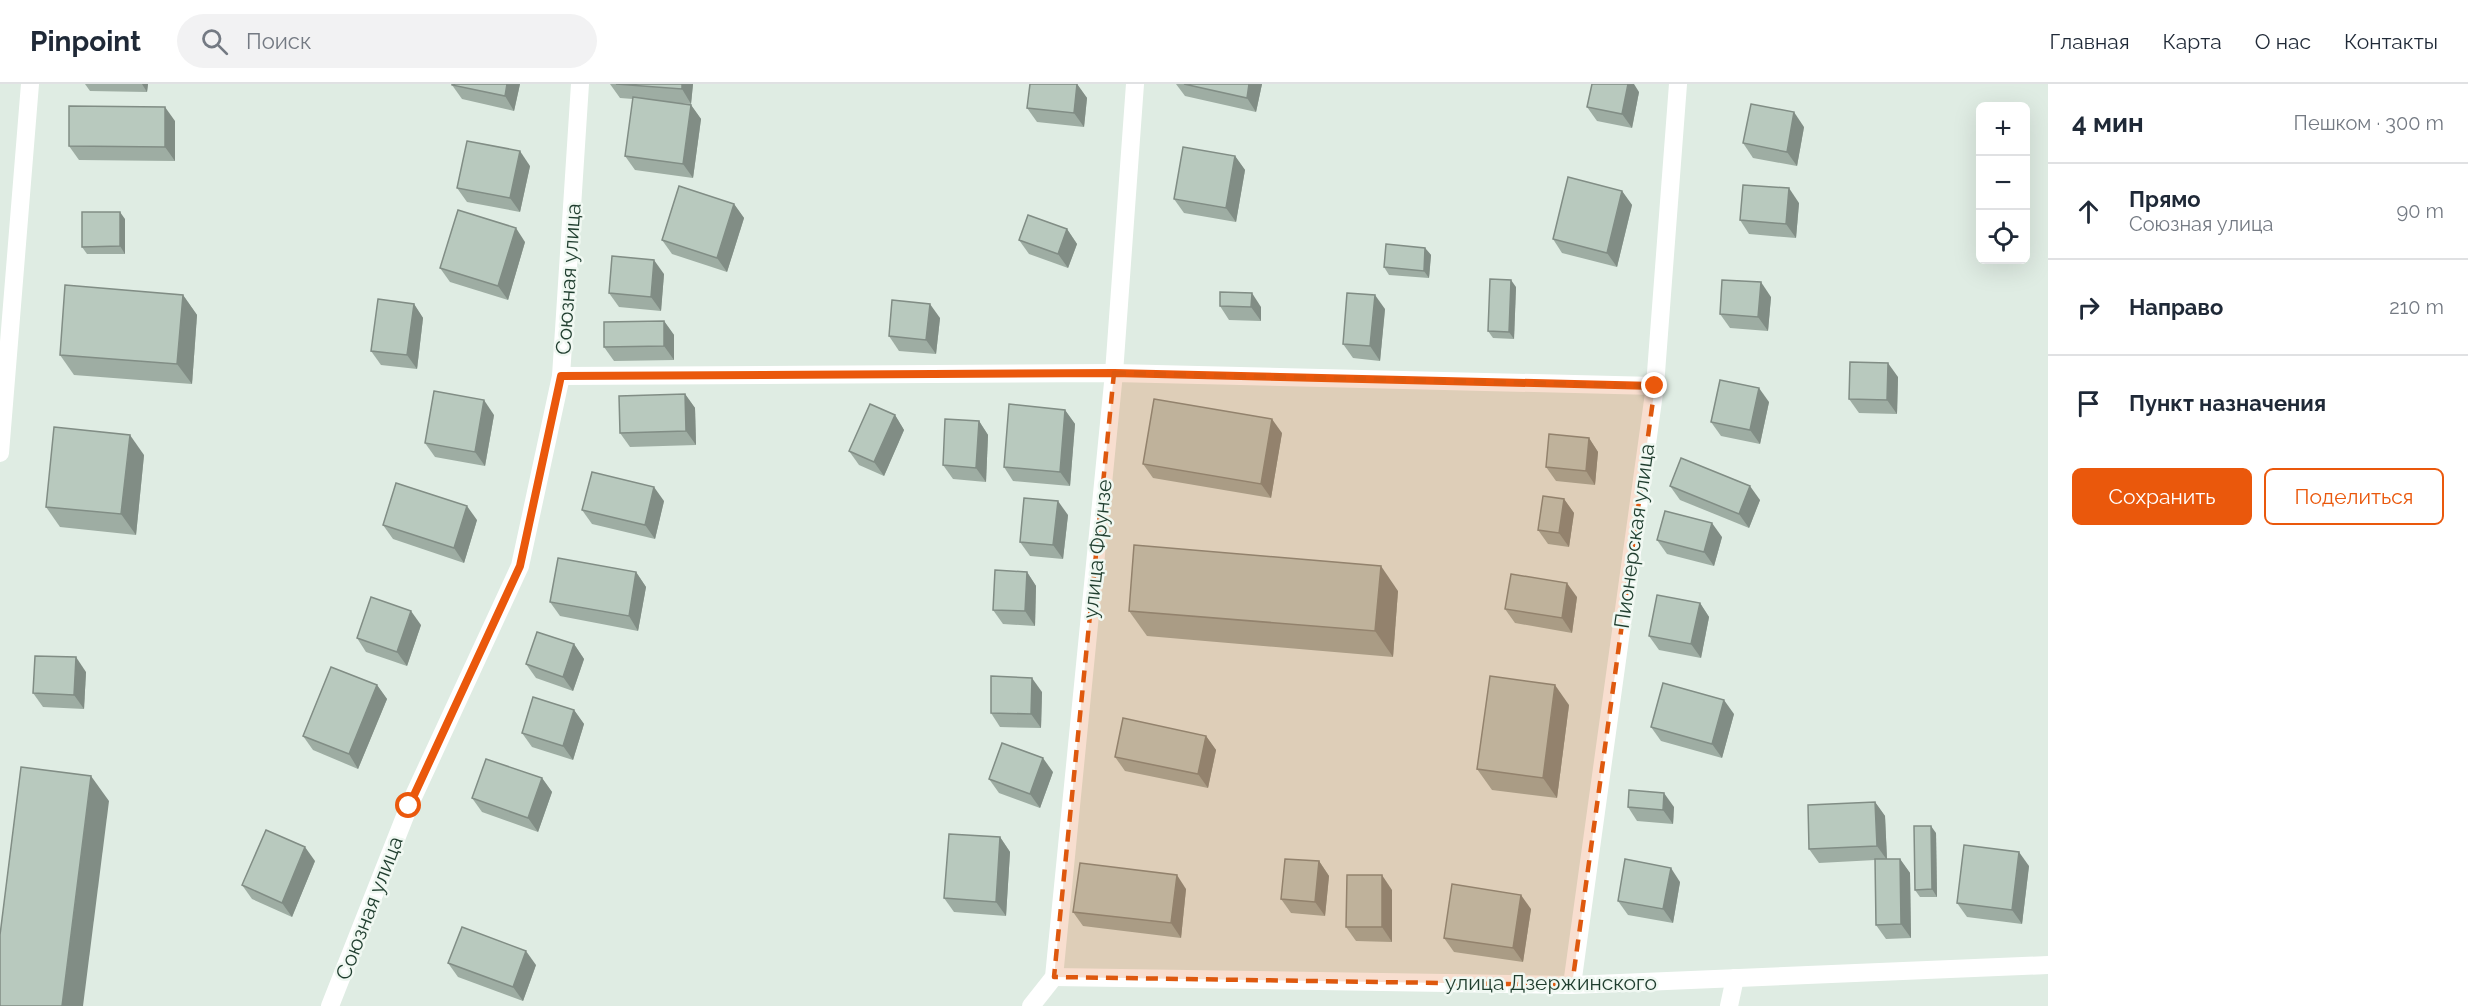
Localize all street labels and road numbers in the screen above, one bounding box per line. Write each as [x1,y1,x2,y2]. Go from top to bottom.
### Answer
street label: Союзная улица [550,202,586,356]
street label: Пионерская улица [1609,442,1659,630]
street label: улица Фрунзе [1077,478,1117,620]
street label: Союзная улица [330,833,408,983]
street label: улица Дзержинского [1445,970,1657,995]

